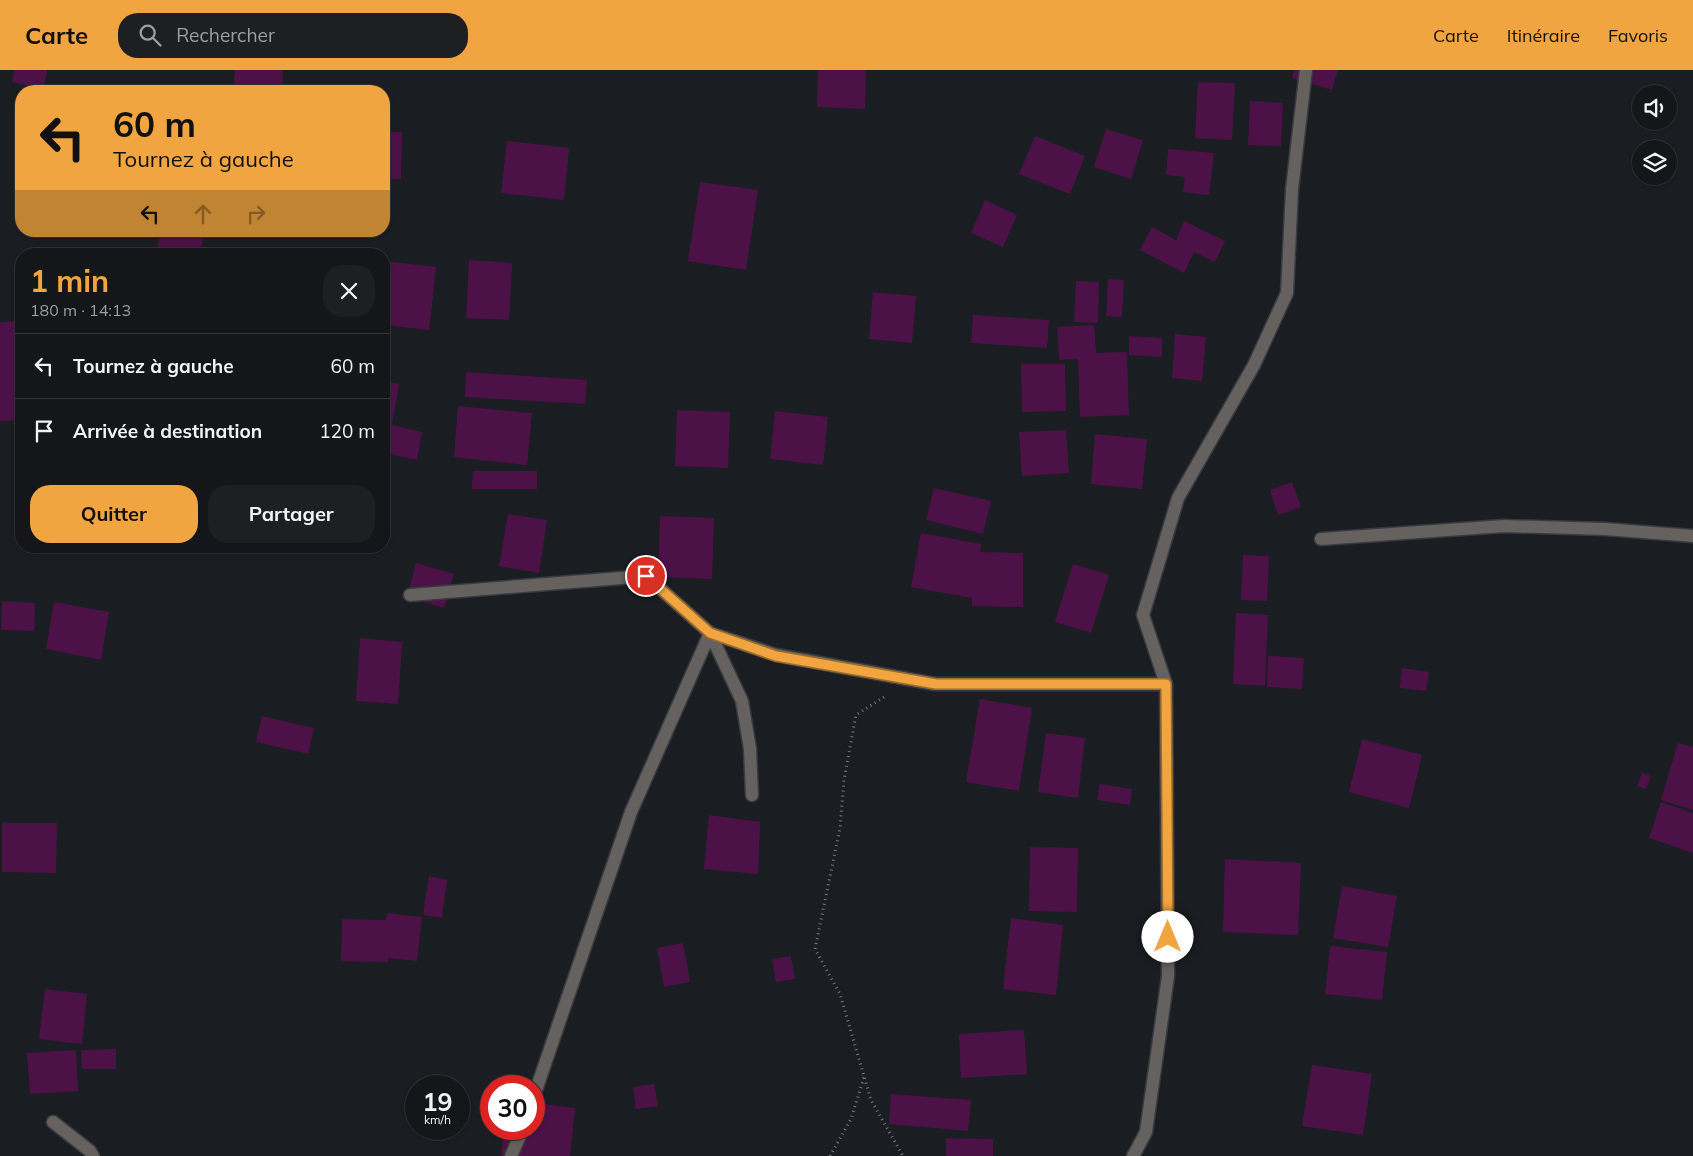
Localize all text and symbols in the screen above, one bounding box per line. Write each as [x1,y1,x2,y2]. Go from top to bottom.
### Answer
search box [118,13,468,58]
text: Carte [25,20,88,50]
icon: search [136,21,164,49]
text: Rechercher [176,23,275,47]
text: Carte [1433,24,1479,47]
text: Itinéraire [1507,24,1580,47]
text: Favoris [1608,24,1668,47]
map controls [1632,85,1677,185]
button: sound [1632,85,1677,130]
text: 60 m [113,102,196,146]
icon: left [30,105,95,170]
button: layers [1632,140,1677,185]
text: Tournez à gauche [113,145,294,173]
icon: left [136,200,164,228]
icon: ahead [189,200,217,228]
icon: right [242,200,270,228]
text: 1 min [30,262,109,300]
button: close [323,265,375,317]
text: 180 m · 14:13 [30,300,131,320]
icon: left [30,352,58,380]
text: Tournez à gauche [73,354,234,378]
text: 60 m [331,354,375,378]
icon: arrive [30,417,58,445]
text: Arrivée à destination [73,419,262,443]
text: 120 m [319,419,375,443]
button: Quitter [30,485,198,543]
button: Partager [208,485,375,543]
pin [625,555,667,597]
icon: arrive [632,562,660,590]
position arrow [1141,910,1193,962]
speed limit sign: 30 [480,1075,545,1140]
text: 19 [422,1086,453,1117]
text: km/h [424,1112,451,1127]

